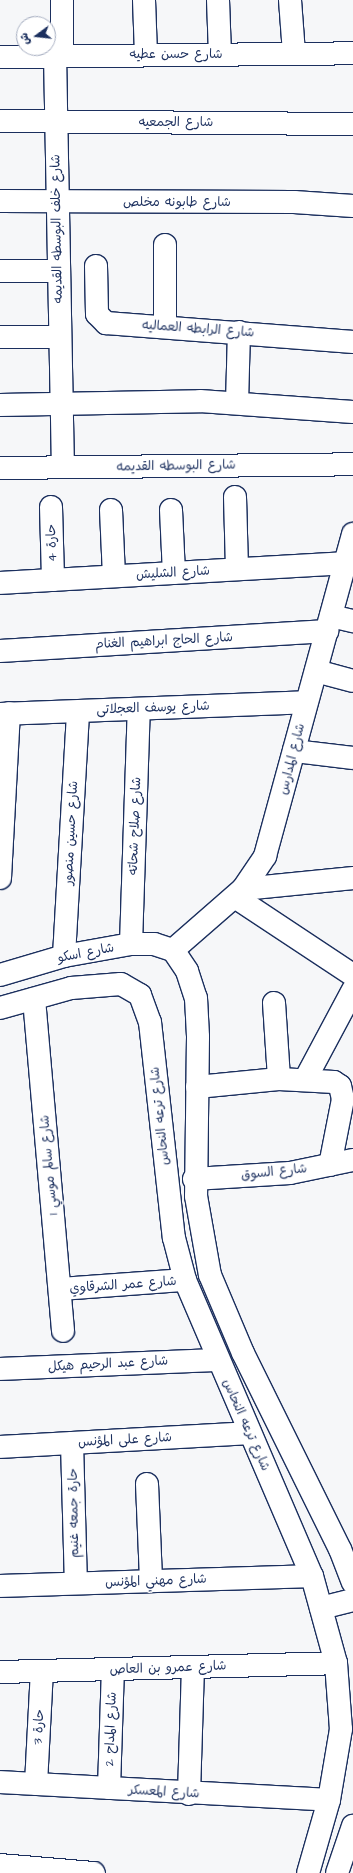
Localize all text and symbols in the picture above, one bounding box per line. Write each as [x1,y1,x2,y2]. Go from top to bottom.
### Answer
north arrow [16,16,56,56]
text: ش [16,31,34,47]
street label: شارع حسن عطيه [129,46,223,62]
street label: شارع الجمعيه [139,114,213,130]
street label: شارع خلف البوسطه القديمه [48,154,66,304]
street label: شارع طابونه مخلص [123,194,231,210]
street label: شارع الرابطه العماليه [141,317,255,341]
street label: شارع البوسطه القديمه [116,457,236,475]
street label: حارة 4 [44,524,60,562]
street label: شارع الشليش [136,563,210,583]
street label: شارع الحاج ابراهيم الغنام [95,630,233,652]
street label: شارع يوسف العجلاتى [96,698,210,718]
street label: شارع المدارس [276,722,308,796]
street label: شارع صلاح شحاته [125,777,145,875]
street label: شارع حسين منصور [60,780,82,886]
street label: شارع اسكو [56,940,116,966]
street label: شارع ترعه النحاس [147,1066,173,1166]
street label: شارع سالم موسي 1 [37,1114,61,1216]
street label: شارع السوق [240,1161,308,1183]
street label: شارع عمر الشرقاوي [69,1273,177,1297]
street label: شارع عبد الرحيم هيكل [48,1353,168,1375]
street label: شارع ترعه النحاس [219,1377,273,1473]
street label: شارع على المؤنس [78,1430,172,1450]
street label: حارة جمعه غنيم [65,1468,83,1558]
street label: شارع مهني المؤنس [105,1571,207,1591]
street label: شارع عمرو بن العاص [109,1658,227,1678]
street label: شارع المداح 2 [102,1691,120,1767]
street label: حارة 3 [30,1709,48,1745]
street label: شارع المعسكر [128,1782,200,1802]

